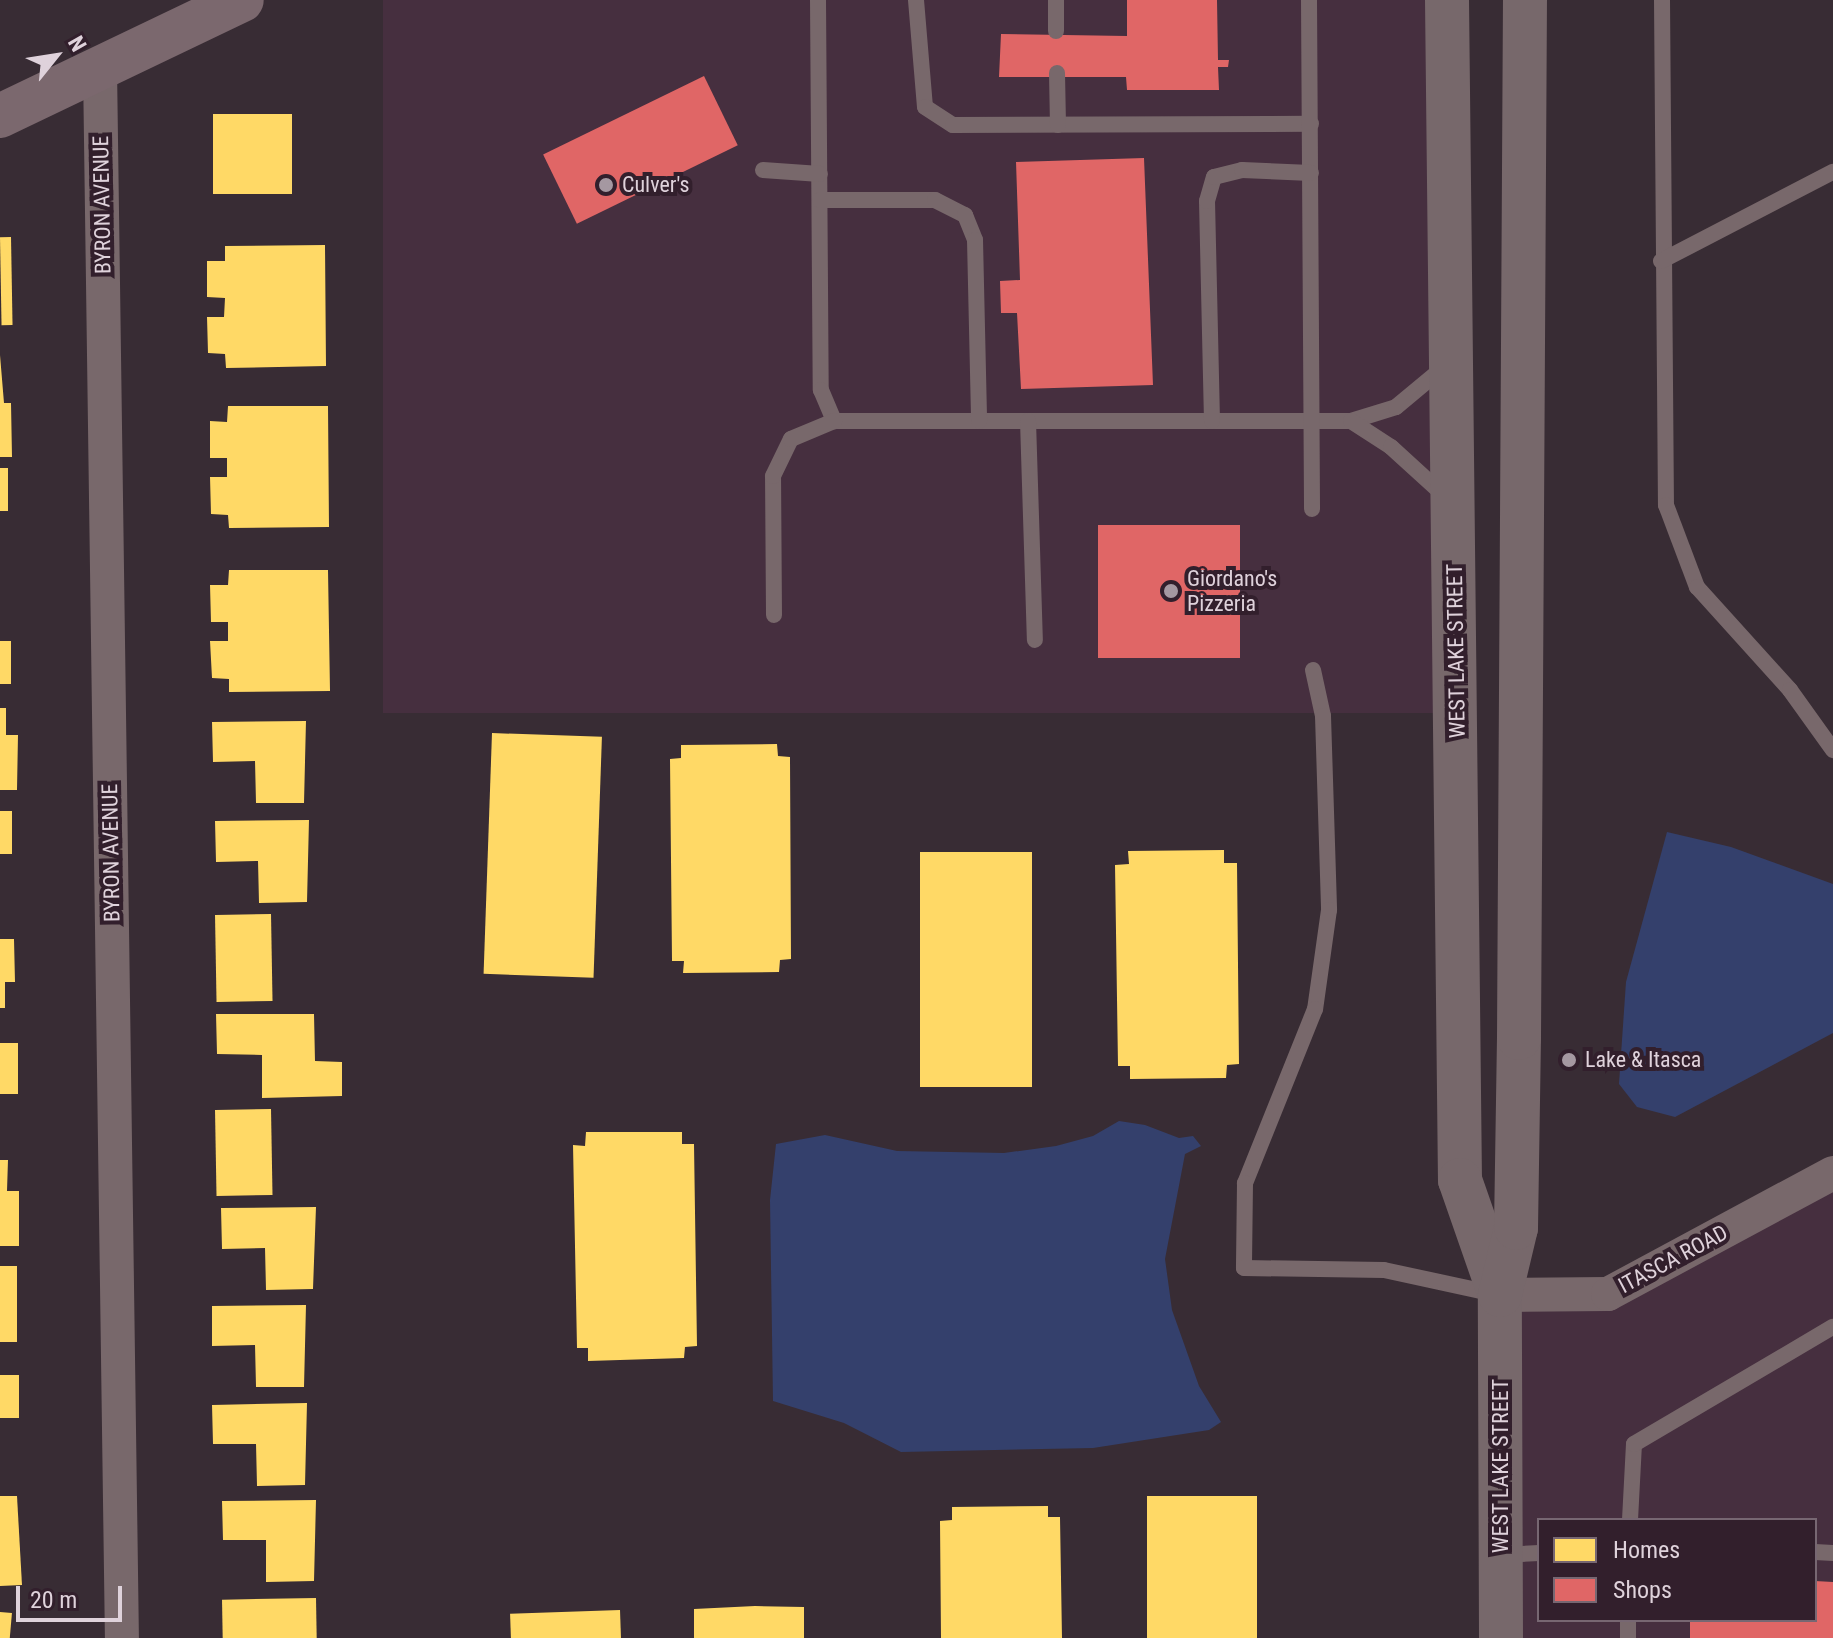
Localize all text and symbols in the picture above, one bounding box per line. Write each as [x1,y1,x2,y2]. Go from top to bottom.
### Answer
north arrow [16,16,96,96]
text: N [63,32,91,56]
street label: BYRON AVENUE [88,136,116,274]
place label: Culver's [622,172,690,198]
marker: Culver's [597,176,615,194]
street label: WEST LAKE STREET [1441,563,1471,739]
place label: Giordano's Pizzeria [1187,565,1277,616]
marker: Giordano's Pizzeria [1162,582,1180,600]
street label: BYRON AVENUE [97,784,125,922]
place label: Lake & Itasca [1585,1047,1701,1073]
marker: Lake & Itasca [1560,1051,1578,1069]
street label: ITASCA ROAD [1614,1219,1732,1299]
street label: WEST LAKE STREET [1488,1378,1514,1554]
legend [1537,1518,1817,1622]
text: Homes [1613,1536,1680,1564]
scale bar [20,1570,126,1620]
text: Shops [1613,1576,1672,1604]
text: 20 m [30,1586,77,1614]

